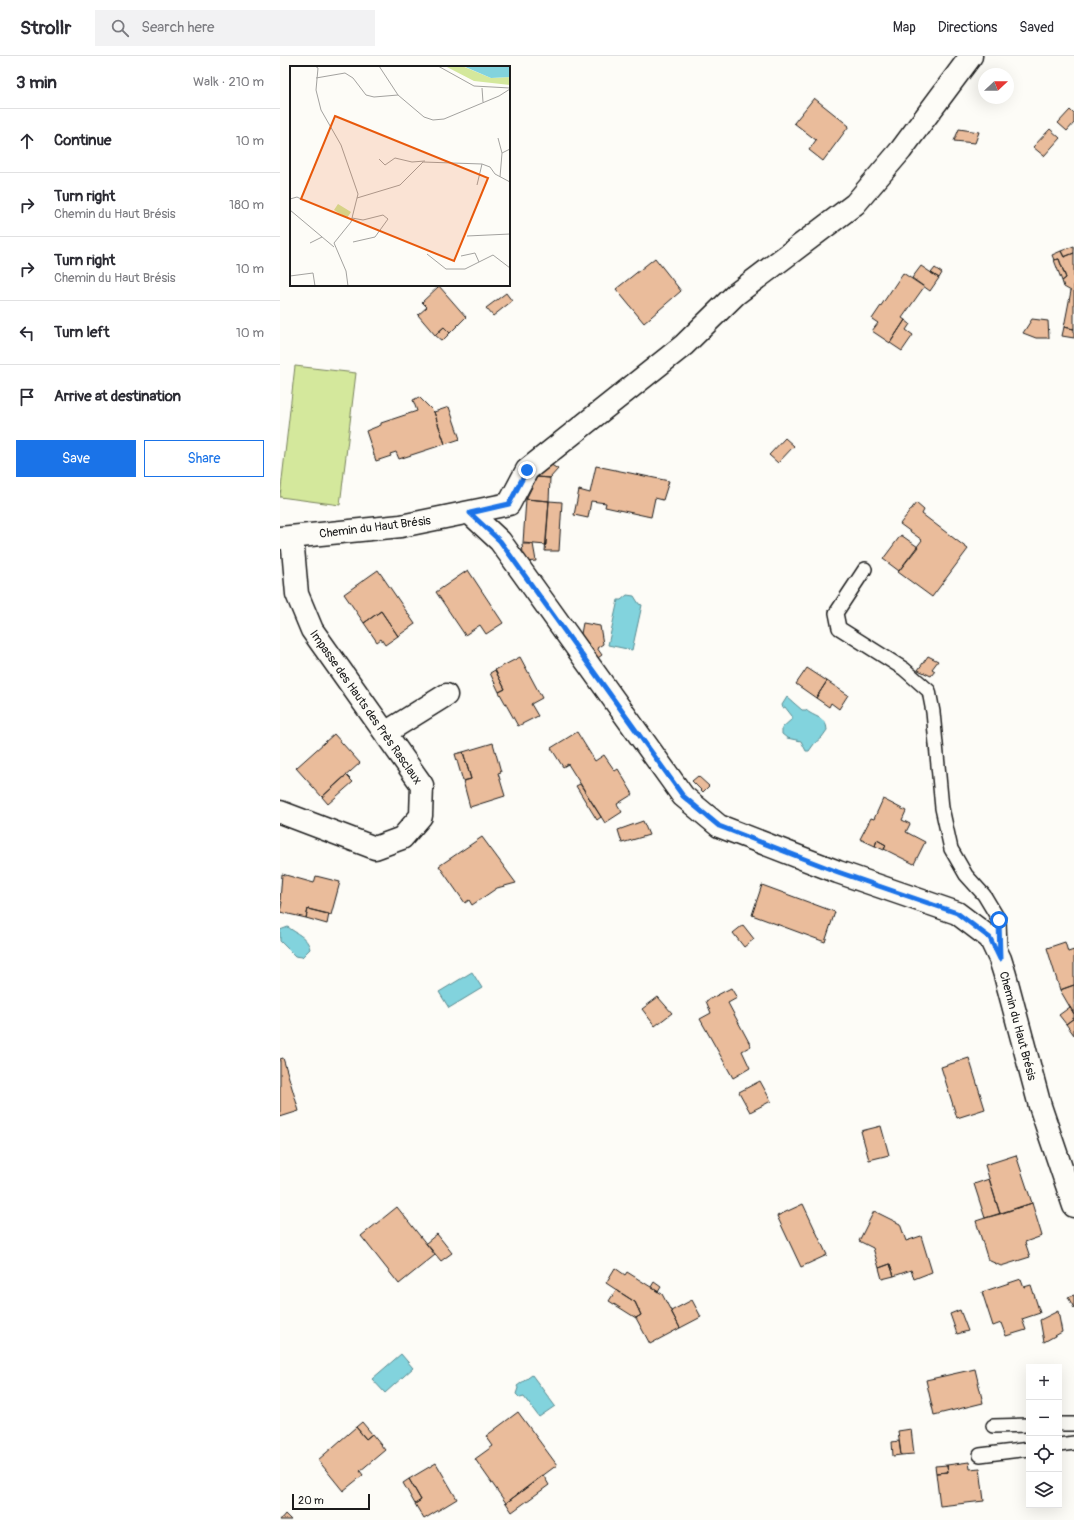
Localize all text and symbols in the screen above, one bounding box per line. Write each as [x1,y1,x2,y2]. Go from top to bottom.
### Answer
search box [95,10,375,46]
text: Strollr [20,16,71,40]
icon: search [109,17,131,39]
text: Search here [141,18,214,37]
text: Map [893,19,916,36]
text: Directions [938,19,997,36]
text: Saved [1019,19,1054,36]
inset map [290,66,510,286]
north arrow [978,68,1014,104]
text: 3 min [16,72,57,93]
text: Walk · 210 m [193,74,264,90]
icon: ahead [16,130,38,152]
text: Continue [54,131,112,150]
text: 10 m [236,133,264,149]
text: Turn right [54,187,115,206]
icon: right [16,194,38,216]
text: 180 m [229,197,264,213]
text: Chemin du Haut Brésis [54,206,176,222]
text: Turn right [54,251,115,270]
icon: right [16,258,38,280]
text: 10 m [236,261,264,277]
text: Chemin du Haut Brésis [54,270,176,286]
icon: left [16,322,38,344]
text: Turn left [54,323,110,342]
text: 10 m [236,325,264,341]
icon: arrive [16,386,38,408]
text: Arrive at destination [54,387,181,406]
button: Save [16,440,136,477]
button: Share [144,440,264,477]
route end [518,461,536,479]
street label: Chemin du Haut Brésis [318,513,432,542]
street label: Impasse des Hauts des Près Rasclaux [306,627,425,788]
route start [990,911,1008,929]
street label: Chemin du Haut Brésis [996,970,1039,1083]
map controls [1026,1364,1062,1508]
button: + [1026,1364,1062,1400]
button: − [1026,1400,1062,1436]
button: locate [1026,1436,1062,1472]
button: layers [1026,1472,1062,1508]
scale bar [292,1492,370,1511]
text: 20 m [298,1494,324,1507]

